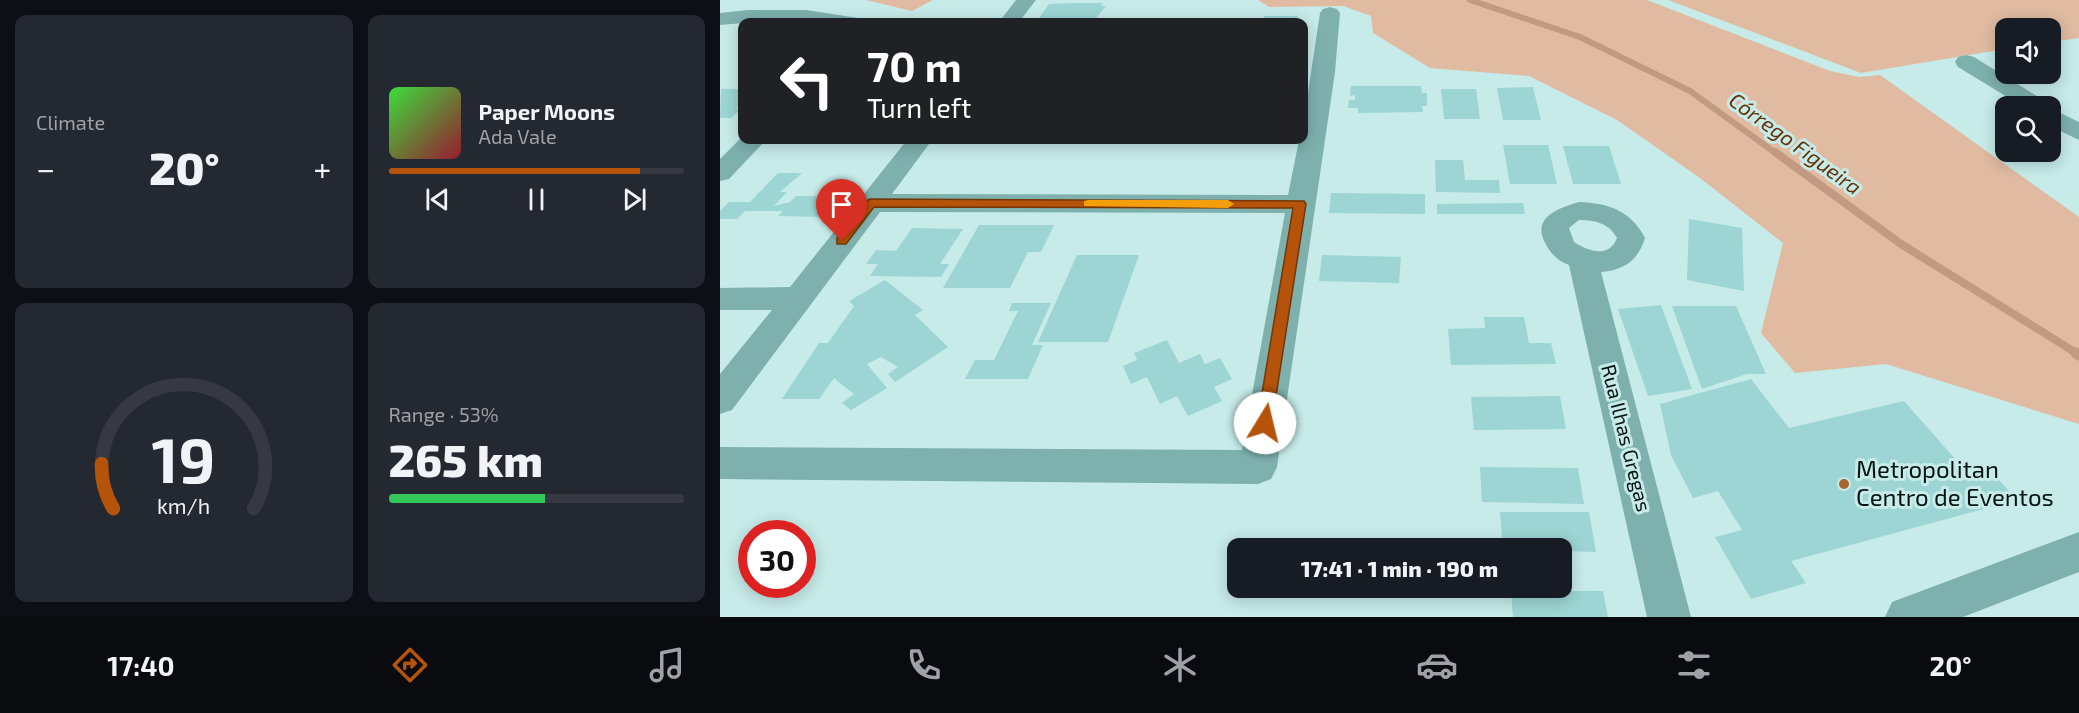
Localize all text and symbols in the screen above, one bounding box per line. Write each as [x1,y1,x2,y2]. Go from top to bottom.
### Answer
map controls [1995,18,2061,162]
button: sound [1995,18,2061,84]
text: 70 m [867,40,962,90]
icon: left [768,42,846,120]
water label: Córrego Figueira [1725,87,1867,199]
text: Turn left [867,91,971,123]
button: search [1995,96,2061,162]
text: Paper Moons [479,98,615,124]
text: Climate [36,110,105,134]
text: Ada Vale [479,124,557,148]
text: 20° [149,140,220,194]
text: − [36,148,55,188]
text: + [313,148,331,188]
pin [816,179,867,241]
icon: previous [421,183,454,216]
icon: pause [520,183,553,216]
icon: next [618,183,651,216]
icon: arrive [825,188,858,221]
street label: Rua Ilhas Gregas [1597,362,1657,514]
position arrow [1233,391,1297,455]
text: Range · 53% [389,402,499,426]
text: 19 [152,421,216,496]
text: 265 km [389,432,543,486]
place label: Metropolitan Centro de Eventos [1856,454,2054,511]
marker: Metropolitan Centro de Eventos [1837,477,1851,491]
text: km/h [157,494,210,519]
speed limit sign: 30 [738,520,816,598]
text: 17:41 · 1 min · 190 m [1301,555,1498,581]
icon: directions [389,644,431,686]
icon: music [646,644,688,686]
icon: phone [903,644,945,686]
icon: climate [1159,644,1201,686]
icon: car [1416,644,1458,686]
icon: filters [1673,644,1715,686]
text: 17:40 [107,649,174,681]
text: 20° [1930,649,1972,681]

